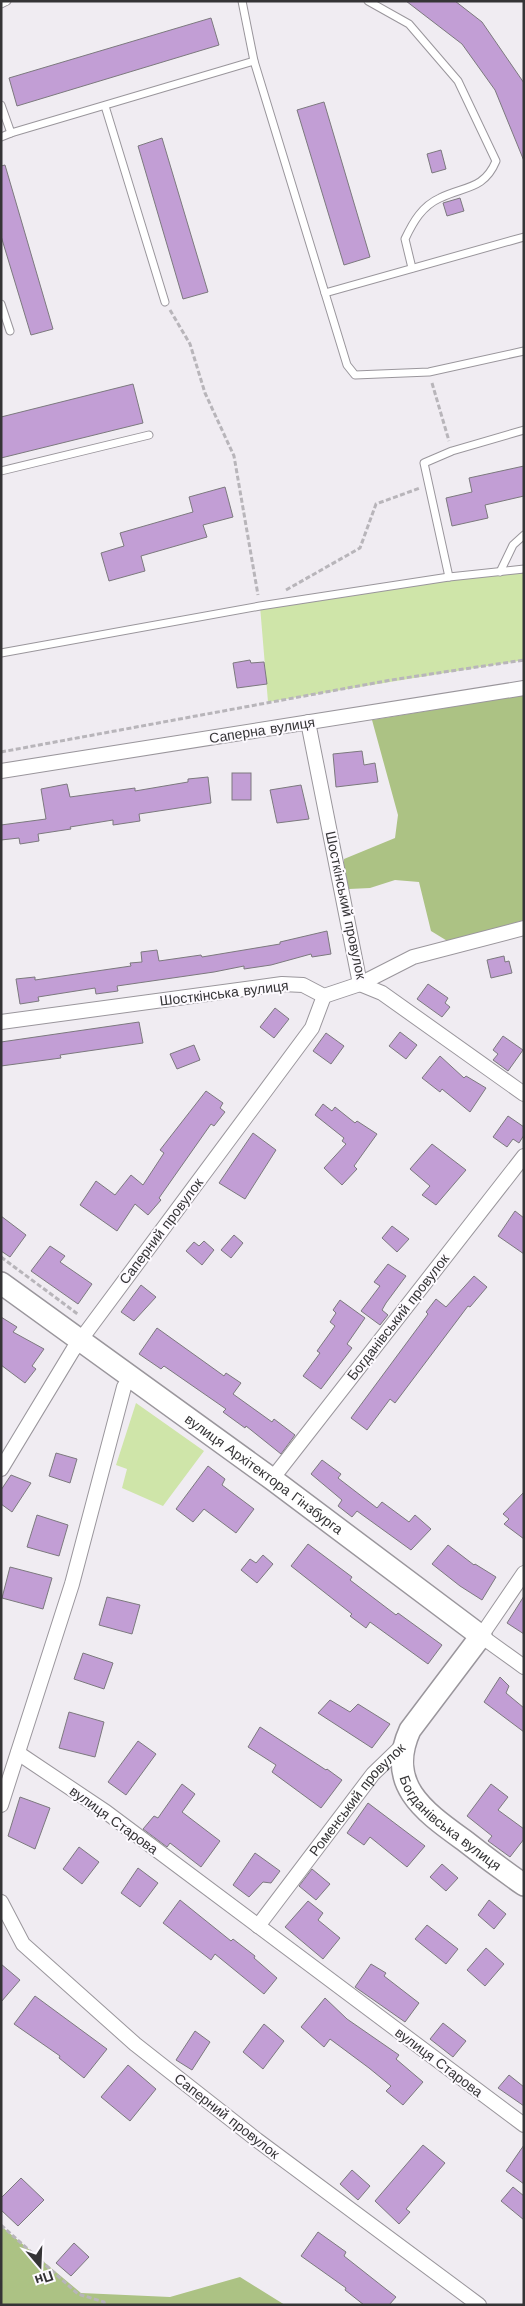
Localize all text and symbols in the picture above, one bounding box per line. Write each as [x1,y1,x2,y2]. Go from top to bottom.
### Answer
street label: Саперна вулиця [208,714,316,746]
street label: Шосткінський провулок [322,829,370,981]
street label: Шосткінська вулиця [159,977,289,1009]
street label: Саперний провулок [116,1174,207,1287]
street label: Богданівський провулок [344,1250,453,1383]
street label: вулиця Архітектора Гінзбурга [182,1411,346,1537]
street label: Роменський провулок [306,1739,409,1859]
street label: Богданівська вулиця [396,1773,504,1874]
street label: вулиця Старова [67,1783,161,1857]
street label: вулиця Старова [392,2024,486,2100]
street label: Саперний провулок [171,2070,283,2162]
north arrow [15,2241,65,2291]
text: Пн [33,2268,56,2289]

